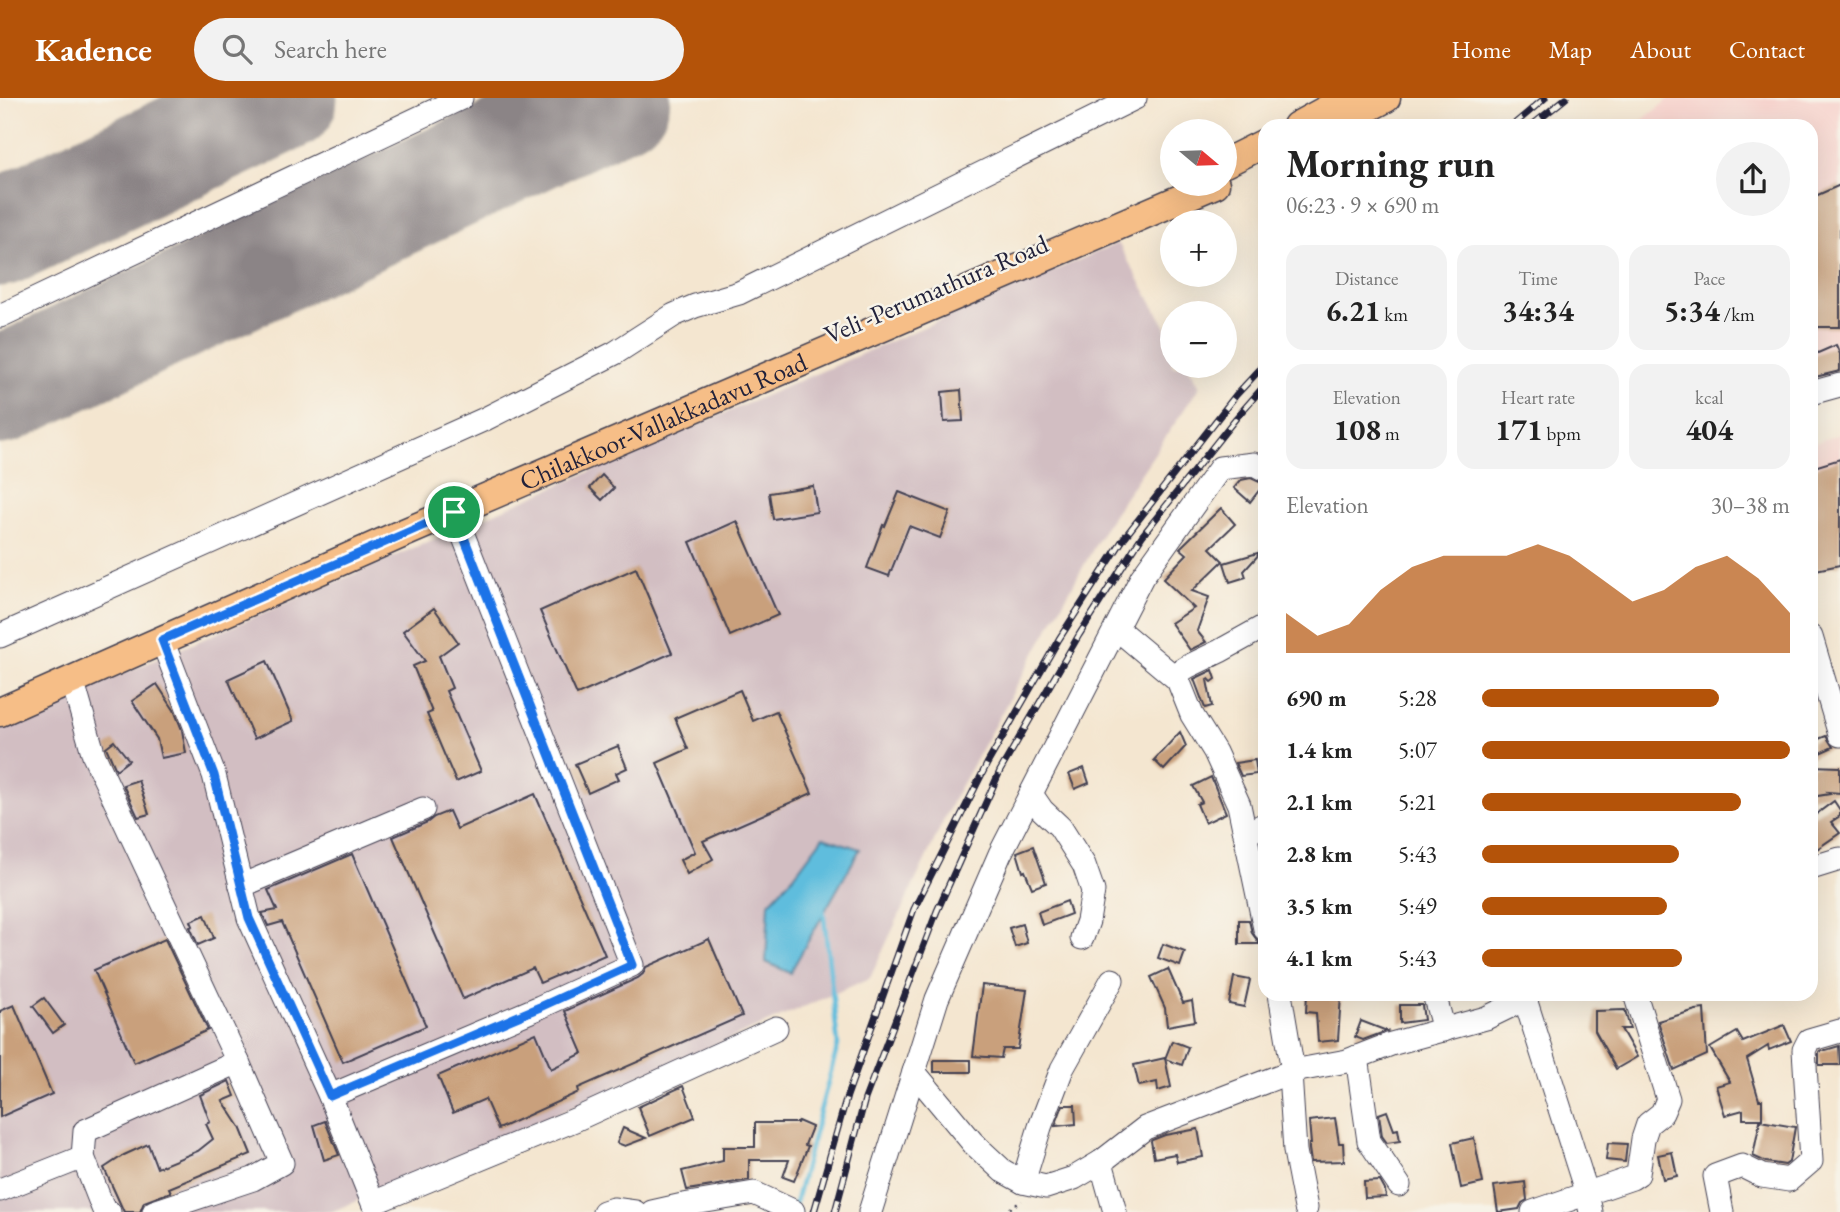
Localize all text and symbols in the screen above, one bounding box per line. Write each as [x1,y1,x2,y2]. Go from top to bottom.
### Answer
search box [194,18,684,81]
text: Kadence [35,28,152,71]
icon: search [218,30,256,68]
text: Search here [274,32,387,66]
text: Home [1451,34,1511,65]
text: Map [1549,34,1592,65]
text: About [1630,34,1691,65]
text: Contact [1729,34,1805,65]
north arrow [1160,119,1237,196]
map controls [1160,119,1237,378]
text: Morning run [1286,139,1495,188]
button: share [1716,142,1790,216]
text: 06:23 · 9 × 690 m [1286,190,1439,220]
button: + [1160,210,1237,287]
street label: Veli -Perumathura Road [819,226,1054,352]
text: Distance [1335,266,1398,291]
text: Time [1518,266,1558,291]
text: Pace [1693,266,1725,291]
text: 6.21 [1325,291,1380,330]
text: 34:34 [1502,291,1574,330]
text: 5:34 [1664,291,1720,330]
button: − [1160,301,1237,378]
text: km [1380,302,1408,327]
text: /km [1720,302,1755,327]
street label: Chilakkoor-Vallakkadavu Road [514,344,813,498]
text: Elevation [1332,385,1401,410]
text: Heart rate [1501,385,1575,410]
text: kcal [1695,385,1724,410]
text: 108 [1334,410,1381,449]
text: 171 [1495,410,1543,449]
text: 404 [1686,410,1733,449]
text: m [1381,421,1400,446]
text: bpm [1543,421,1581,446]
pin [424,482,484,542]
text: Elevation [1286,490,1369,520]
text: 30–38 m [1711,490,1790,520]
icon: arrive [435,493,473,531]
text: 690 m [1286,683,1347,713]
text: 5:28 [1398,683,1437,713]
text: 1.4 km [1286,735,1353,765]
text: 5:07 [1398,735,1437,765]
text: 2.1 km [1286,787,1353,817]
text: 5:21 [1398,787,1437,817]
text: 2.8 km [1286,839,1353,869]
text: 5:43 [1398,839,1437,869]
text: 3.5 km [1286,891,1353,921]
text: 5:49 [1398,891,1437,921]
text: 4.1 km [1286,943,1353,973]
text: 5:43 [1398,943,1437,973]

